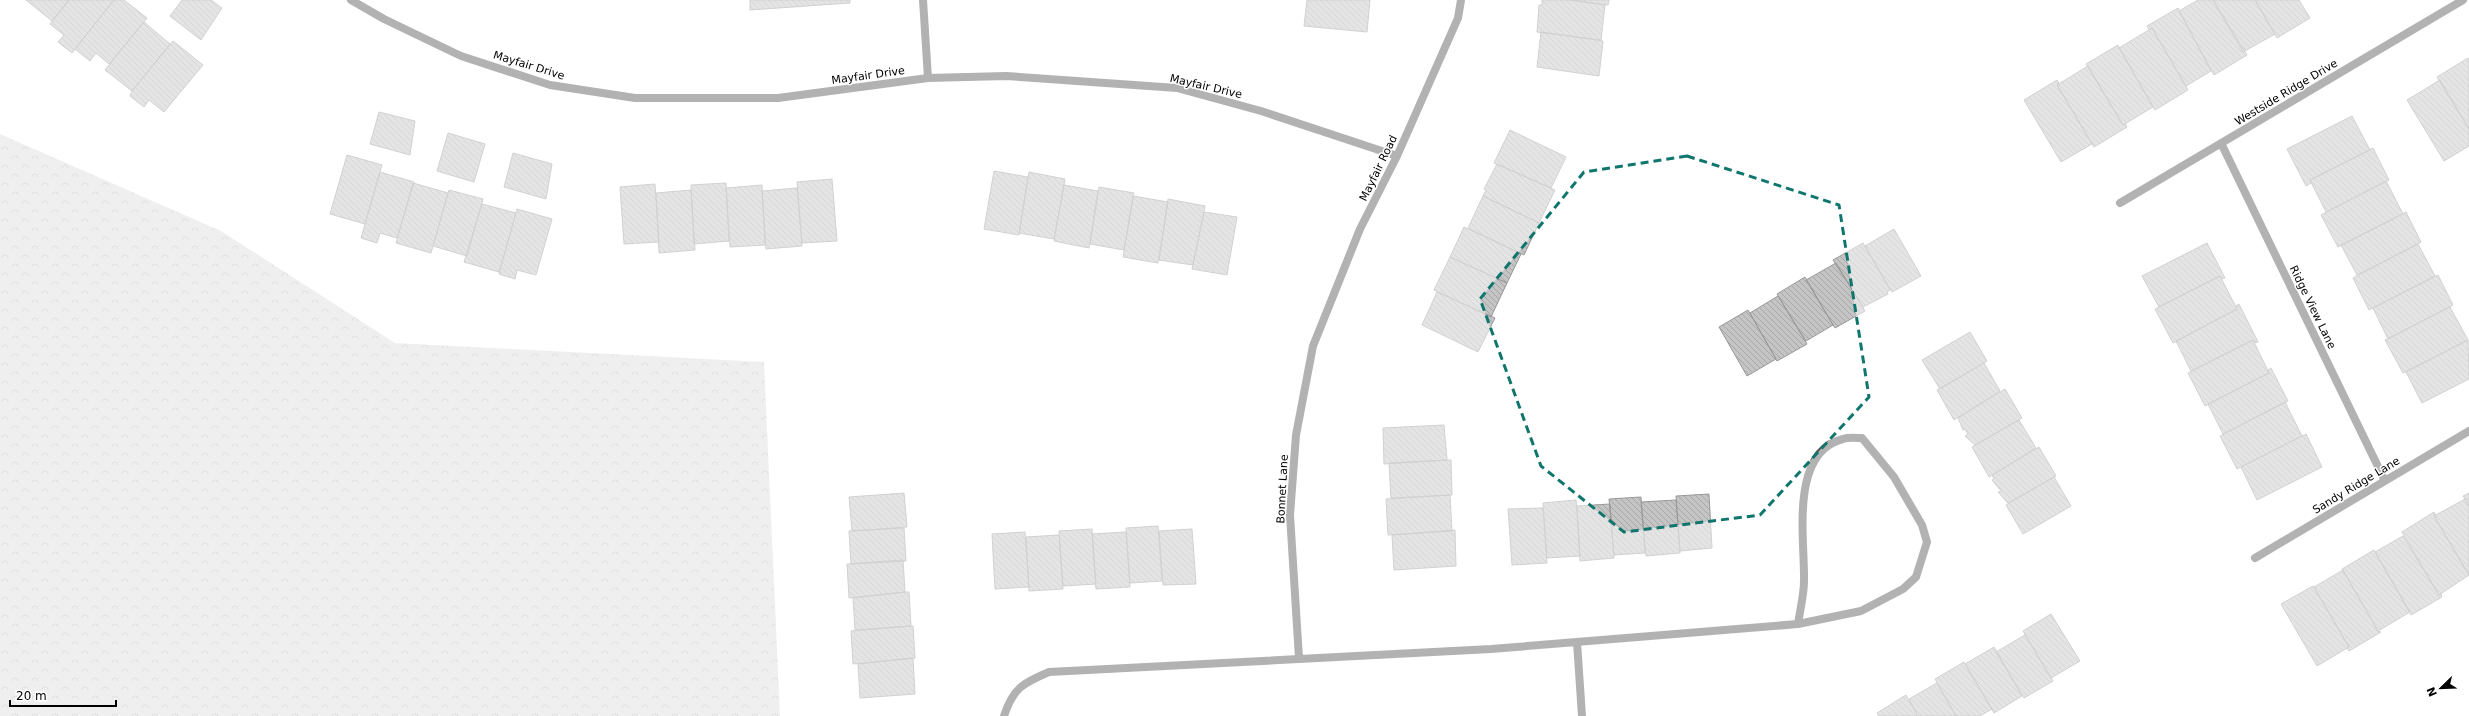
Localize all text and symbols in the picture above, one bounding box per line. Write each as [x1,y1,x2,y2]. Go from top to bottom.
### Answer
street label: Mayfair Drive [492,48,566,83]
street label: Westside Ridge Drive [2233,57,2340,128]
street label: Mayfair Drive [831,64,906,87]
street label: Mayfair Drive [1168,72,1244,101]
street label: Mayfair Road [1357,133,1400,203]
street label: Ridge View Lane [2287,263,2338,351]
street label: Bonnet Lane [1274,454,1291,524]
street label: Sandy Ridge Lane [2310,454,2402,517]
north arrow [2421,668,2461,708]
scale bar [10,682,116,708]
text: N [2424,685,2440,698]
text: 20 m [16,689,47,703]

